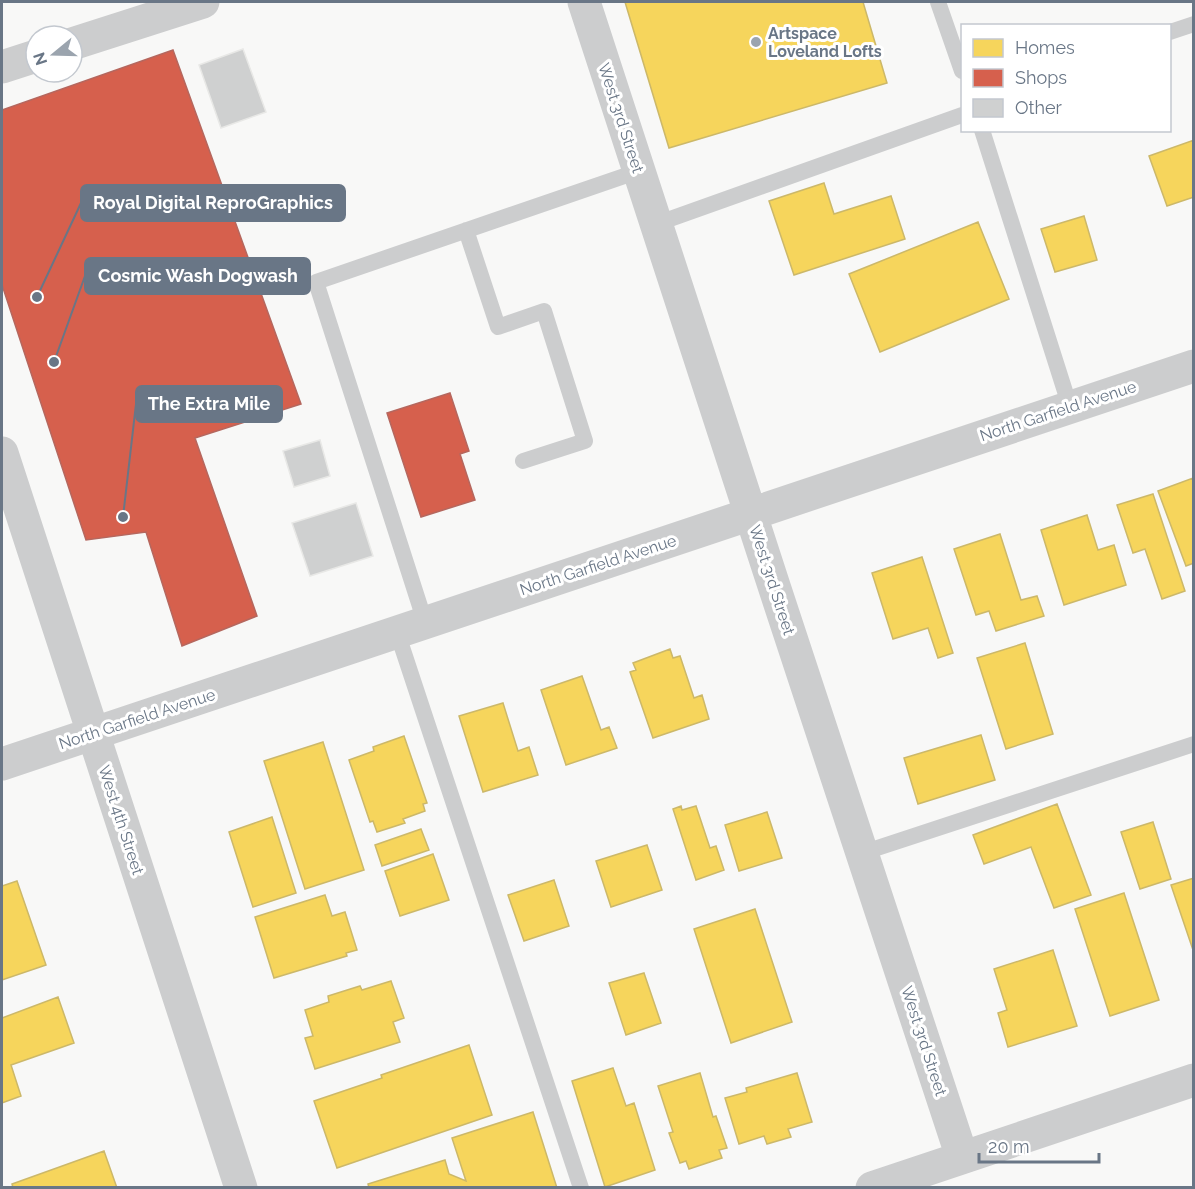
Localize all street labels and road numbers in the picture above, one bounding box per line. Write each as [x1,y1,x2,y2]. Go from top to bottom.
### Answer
street label: West 3rd Street [594,61,648,176]
street label: North Garfield Avenue [977,377,1139,445]
street label: West 3rd Street [745,523,799,638]
street label: North Garfield Avenue [517,531,679,599]
street label: North Garfield Avenue [56,685,218,753]
street label: West 4th Street [94,763,148,878]
street label: West 3rd Street [897,984,951,1099]

